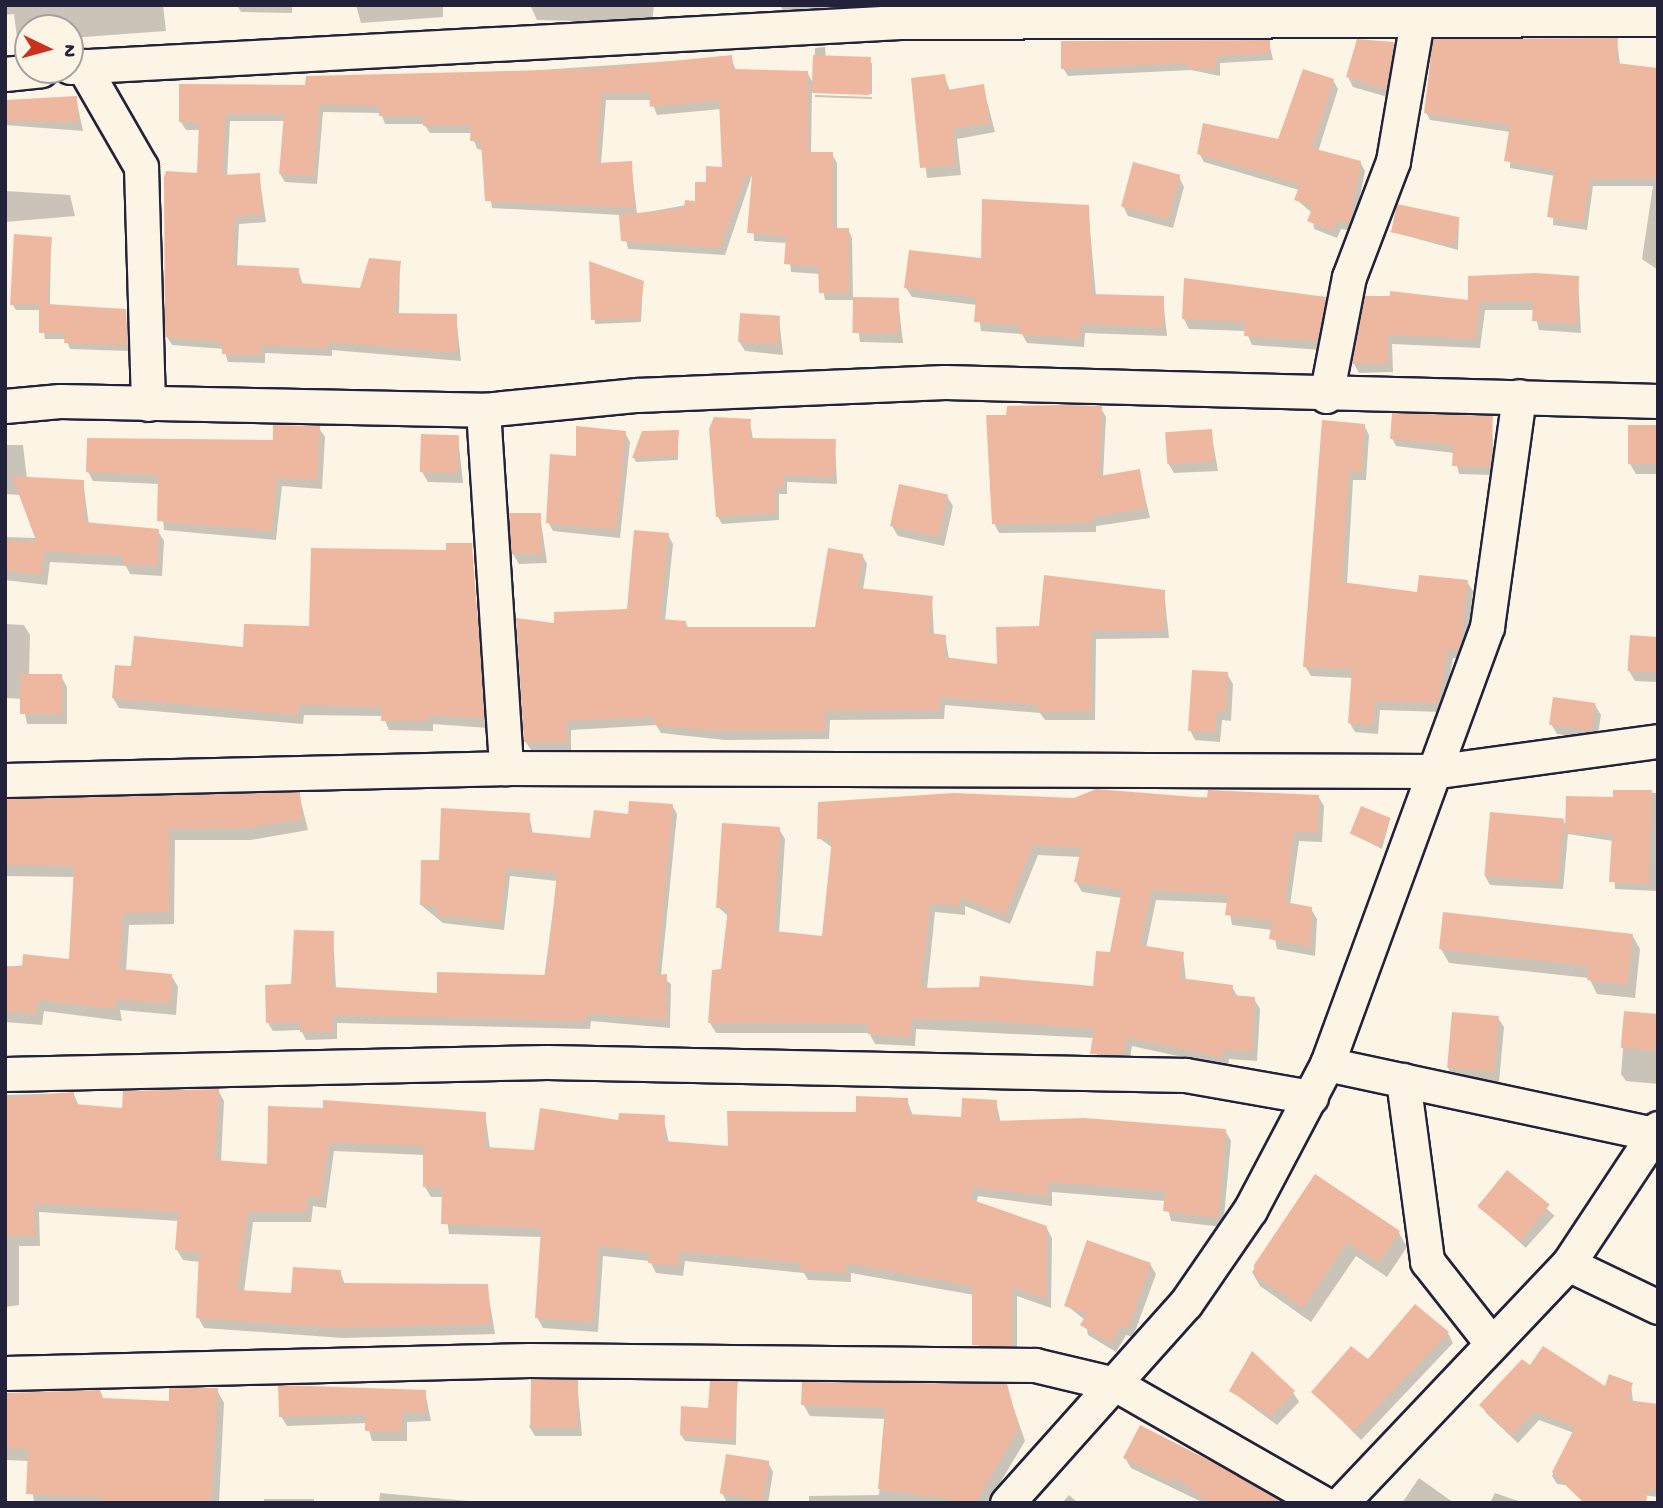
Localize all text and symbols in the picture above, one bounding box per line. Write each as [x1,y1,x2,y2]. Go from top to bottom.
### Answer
north arrow [14,14,84,84]
text: N [56,44,80,58]

